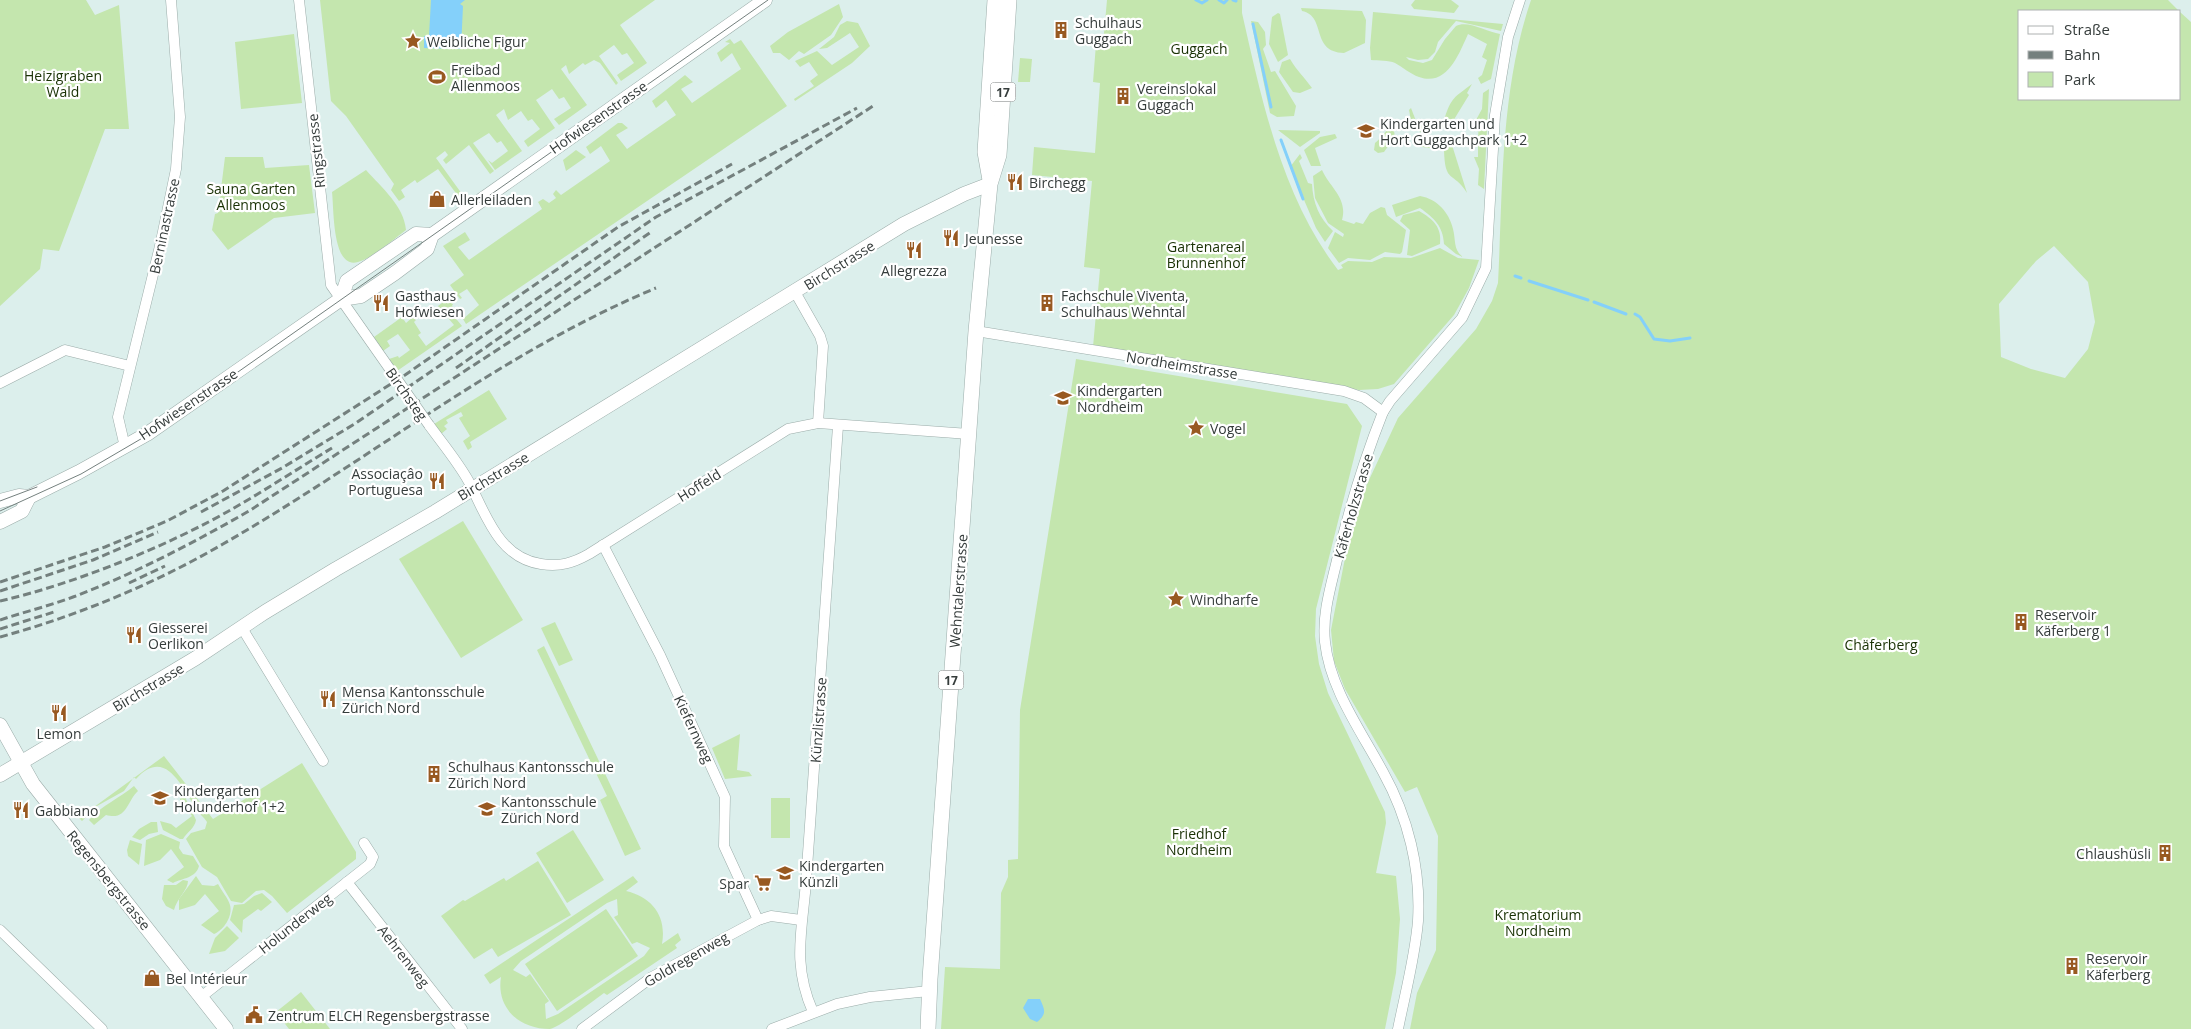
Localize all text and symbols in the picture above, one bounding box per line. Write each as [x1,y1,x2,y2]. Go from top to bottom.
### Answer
legend [2018,10,2181,100]
place label: Schulhaus Guggach [1075,13,1142,48]
text: Straße [2064,19,2110,39]
building icon: Schulhaus Guggach [1051,20,1071,40]
place icon: Weibliche Figur [403,31,423,51]
place label: Weibliche Figur [427,32,527,51]
park label: Guggach [1170,39,1228,58]
text: Bahn [2064,44,2100,64]
place label: Freibad Allenmoos [451,60,520,95]
park label: Heizigraben Wald [24,66,102,101]
sports icon: Freibad Allenmoos [427,67,447,87]
text: Park [2064,69,2095,89]
street label: Hofwiesenstrasse [545,76,651,158]
place label: Vereinslokal Guggach [1137,79,1216,114]
road number: 17 [990,82,1016,101]
building icon: Vereinslokal Guggach [1113,86,1133,106]
street label: Ringstrasse [303,113,329,189]
place label: Kindergarten und Hort Guggachpark 1+2 [1380,114,1527,149]
school or university icon: Kindergarten und Hort Guggachpark 1+2 [1356,121,1376,141]
restaurant icon: Birchegg [1005,172,1025,192]
place label: Birchegg [1029,173,1086,192]
street label: Berninastrasse [145,176,183,276]
park label: Sauna Garten Allenmoos [206,179,296,214]
shop icon: Allerleiladen [427,189,447,209]
place label: Allerleiladen [451,190,532,209]
restaurant icon: Jeunesse [941,228,961,248]
place label: Jeunesse [963,229,1023,248]
street label: Birchstrasse [800,236,878,294]
park label: Gartenareal Brunnenhof [1167,237,1247,272]
restaurant icon: Allegrezza [904,240,924,260]
place label: Allegrezza [881,261,947,280]
place label: Gasthaus Hofwiesen [395,286,464,321]
place label: Fachschule Viventa, Schulhaus Wehntal [1061,286,1189,321]
restaurant icon: Gasthaus Hofwiesen [371,293,391,313]
building icon: Fachschule Viventa, Schulhaus Wehntal [1037,293,1057,313]
street label: Nordheimstrasse [1125,347,1239,383]
street label: Hofwiesenstrasse [135,364,241,444]
street label: Birchsteg [382,364,432,425]
place label: Kindergarten Nordheim [1077,381,1162,416]
school or university icon: Kindergarten Nordheim [1053,388,1073,408]
place icon: Vogel [1186,418,1206,438]
place label: Vogel [1210,419,1246,438]
street label: Birchstrasse [454,447,532,505]
street label: Käferholzstrasse [1329,451,1377,561]
place label: Associaçâo Portuguesa [348,464,423,499]
street label: Hoffeld [674,464,724,506]
restaurant icon: Associaçâo Portuguesa [427,471,447,491]
street label: Wehntalerstrasse [945,533,971,649]
place icon: Windharfe [1166,589,1186,609]
place label: Windharfe [1190,590,1258,609]
place label: Reservoir Käferberg 1 [2035,605,2111,640]
building icon: Reservoir Käferberg 1 [2011,612,2031,632]
place label: Giesserei Oerlikon [148,618,208,653]
restaurant icon: Giesserei Oerlikon [124,625,144,645]
park label: Chäferberg [1844,635,1918,654]
street label: Birchstrasse [109,658,187,716]
road number: 17 [938,670,964,690]
street label: Künzlistrasse [806,676,830,763]
place label: Mensa Kantonsschule Zürich Nord [342,682,485,717]
restaurant icon: Mensa Kantonsschule Zürich Nord [318,689,338,709]
street label: Kiefernweg [670,692,718,767]
restaurant icon: Lemon [49,703,69,723]
place label: Lemon [36,724,82,743]
place label: Schulhaus Kantonsschule Zürich Nord [448,757,614,792]
building icon: Schulhaus Kantonsschule Zürich Nord [424,764,444,784]
place label: Kindergarten Holunderhof 1+2 [174,781,285,816]
school or university icon: Kindergarten Holunderhof 1+2 [150,788,170,808]
place label: Kantonsschule Zürich Nord [501,792,597,827]
school or university icon: Kantonsschule Zürich Nord [477,799,497,819]
restaurant icon: Gabbiano [11,800,31,820]
place label: Gabbiano [35,801,98,820]
park label: Friedhof Nordheim [1166,824,1232,859]
street label: Regensbergstrasse [63,826,155,934]
building icon: Chlaushüsli [2155,843,2175,863]
place label: Chlaushüsli [2076,844,2151,863]
place label: Kindergarten Künzli [799,856,884,891]
school or university icon: Kindergarten Künzli [775,863,795,883]
supermarket icon: Spar [753,873,773,893]
place label: Spar [719,874,749,893]
street label: Holunderweg [255,888,336,958]
park label: Krematorium Nordheim [1494,905,1582,940]
street label: Aehrenweg [374,921,434,991]
street label: Goldregenweg [640,927,732,991]
place label: Reservoir Käferberg [2086,949,2151,984]
building icon: Reservoir Käferberg [2062,956,2082,976]
shop icon: Bel Intérieur [142,968,162,988]
place label: Bel Intérieur [166,969,247,988]
public building icon: Zentrum ELCH Regensbergstrasse [244,1005,264,1025]
place label: Zentrum ELCH Regensbergstrasse [268,1006,490,1025]

